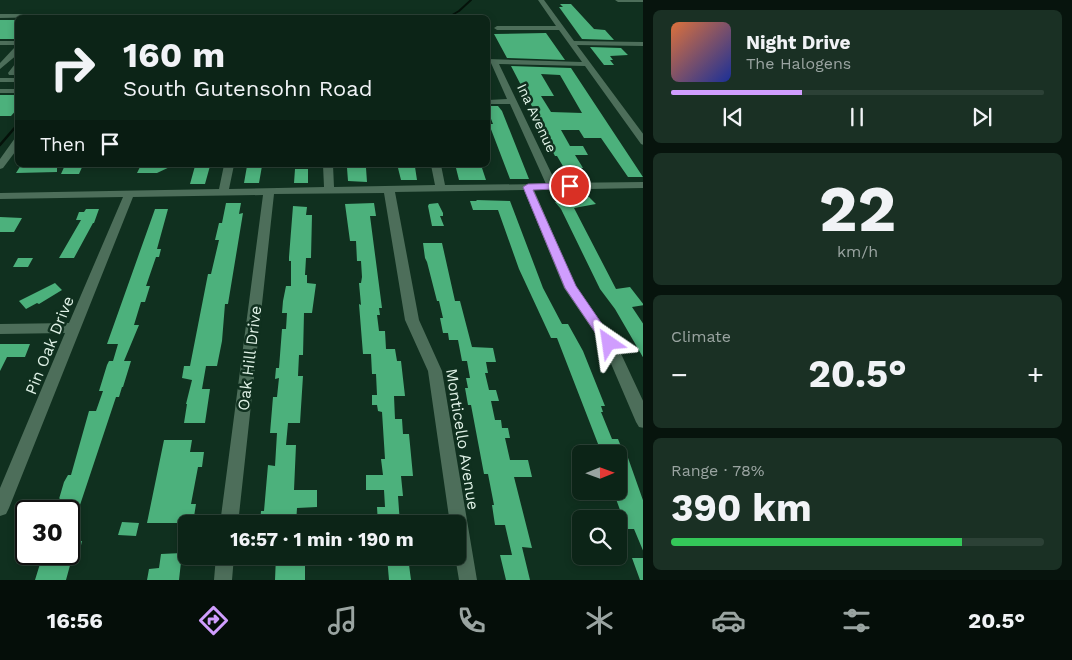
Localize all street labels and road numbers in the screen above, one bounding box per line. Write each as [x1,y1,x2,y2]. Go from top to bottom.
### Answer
street label: Ina Avenue [514,81,560,155]
street label: Pin Oak Drive [21,293,78,397]
street label: Oak Hill Drive [234,304,265,412]
street label: Monticello Avenue [442,367,483,511]

